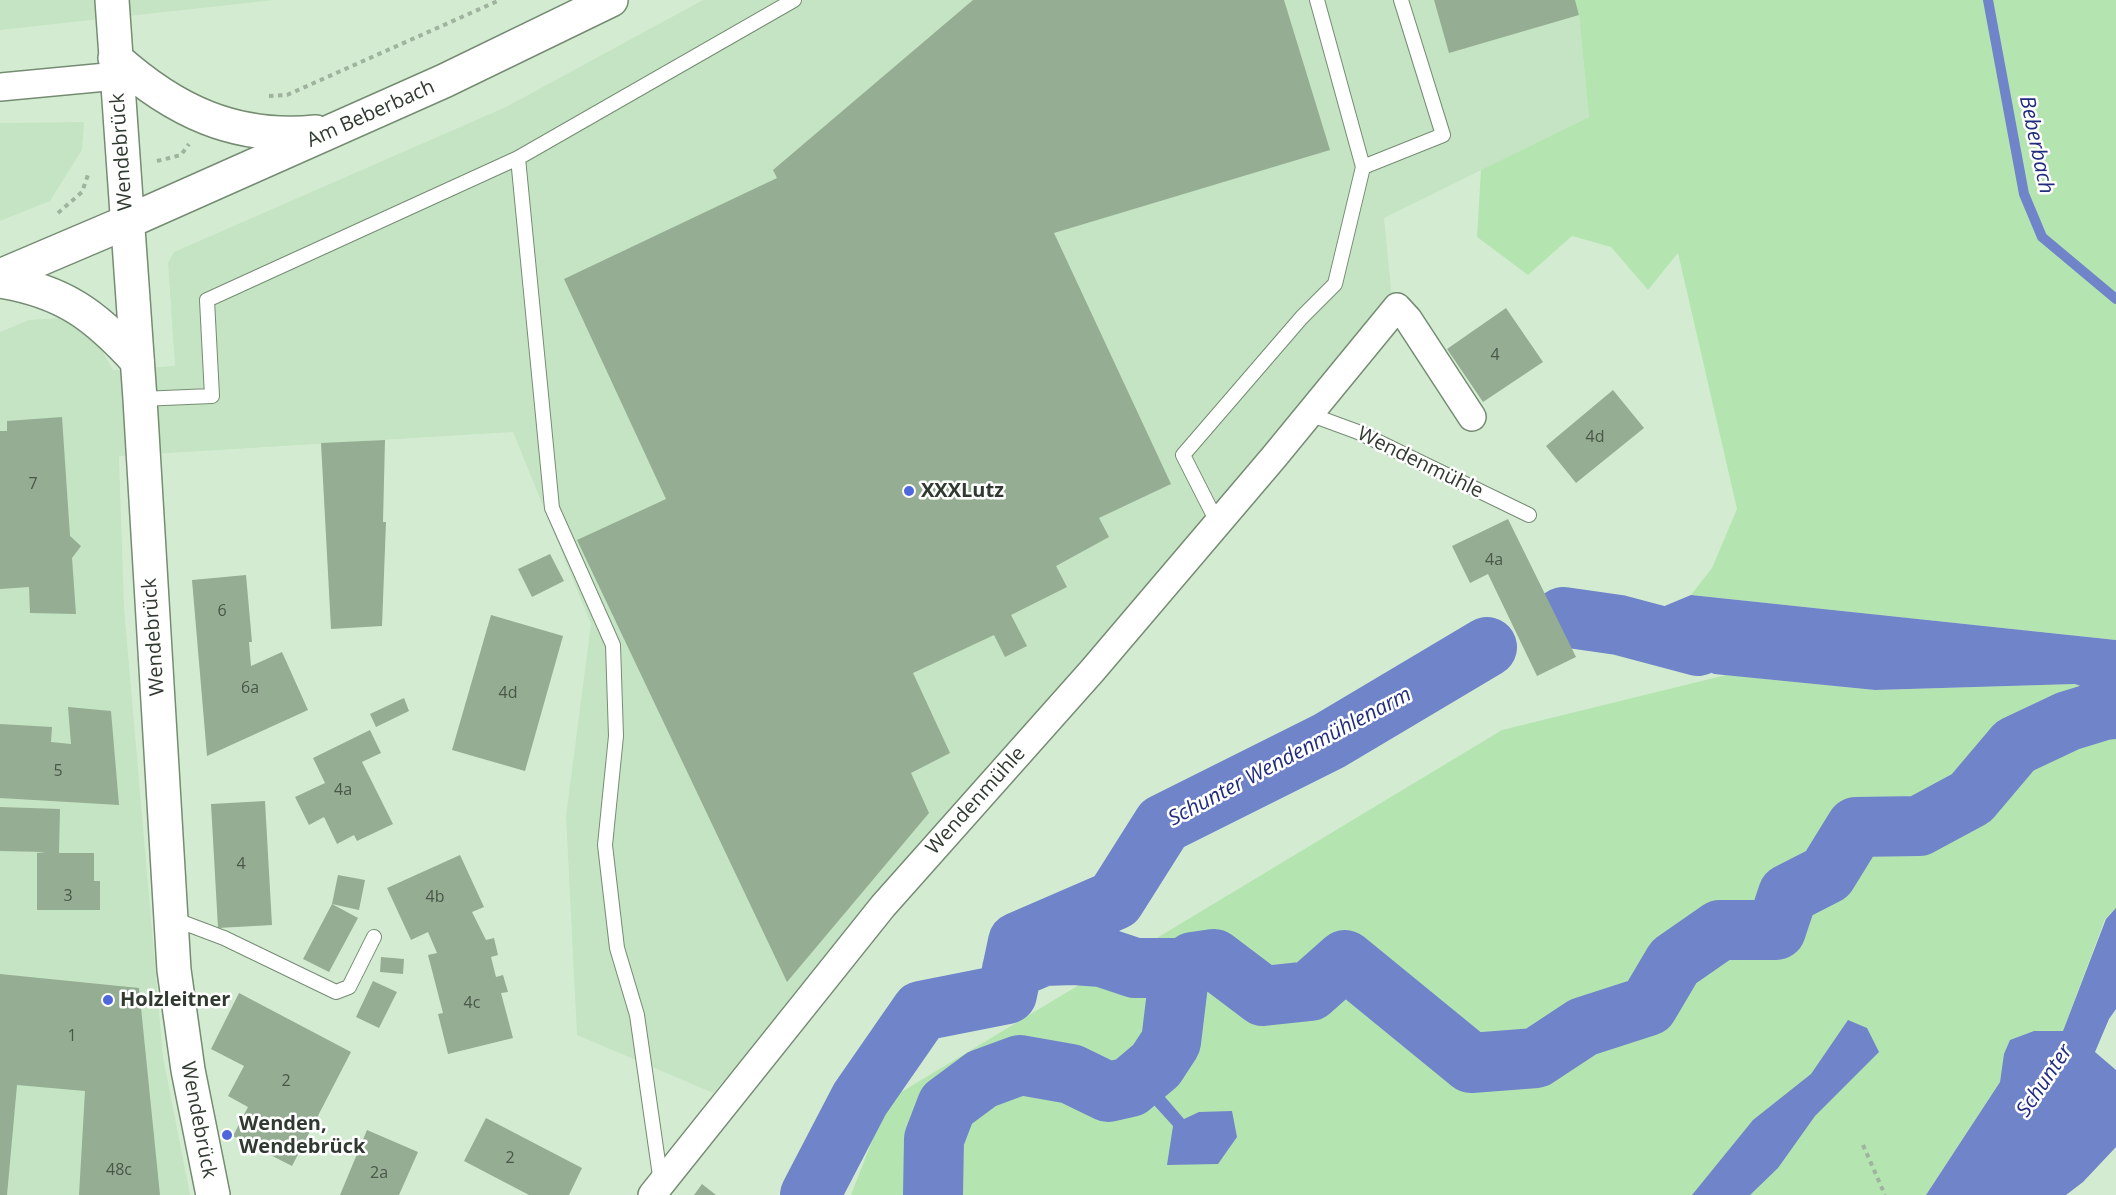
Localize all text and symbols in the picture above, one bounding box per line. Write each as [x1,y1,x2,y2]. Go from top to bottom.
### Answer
street label: Am Beberbach [303,75,439,153]
street label: Wendebrück [106,92,138,212]
water label: Beberbach [2013,94,2059,196]
house number: 4 [1490,345,1500,365]
street label: Wendenmühle [1353,422,1487,504]
house number: 4d [1586,427,1604,447]
house number: 7 [28,474,38,494]
place label: XXXLutz [921,479,1004,503]
marker: XXXLutz [902,484,916,498]
house number: 4a [1485,550,1503,570]
street label: Wendebrück [138,577,170,697]
house number: 6 [217,601,227,621]
house number: 6a [241,678,259,698]
water label: Schunter Wendenmühlenarm [1164,682,1416,832]
house number: 4d [499,683,517,703]
street label: Wendenmühle [921,742,1031,860]
house number: 5 [53,761,63,781]
house number: 4a [334,780,352,800]
house number: 4 [236,854,246,874]
house number: 3 [63,886,73,906]
house number: 4b [426,887,444,907]
place label: Holzleitner [120,988,230,1012]
marker: Holzleitner [101,993,115,1007]
house number: 4c [464,993,480,1013]
house number: 1 [67,1026,77,1046]
water label: Schunter [2012,1040,2078,1122]
street label: Wendebrück [175,1060,221,1180]
house number: 2 [281,1071,291,1091]
place label: Wenden, Wendebrück [239,1112,365,1159]
marker: Wenden, Wendebrück [220,1128,234,1142]
house number: 2 [505,1148,515,1168]
house number: 48c [106,1160,132,1180]
house number: 2a [370,1163,388,1183]

